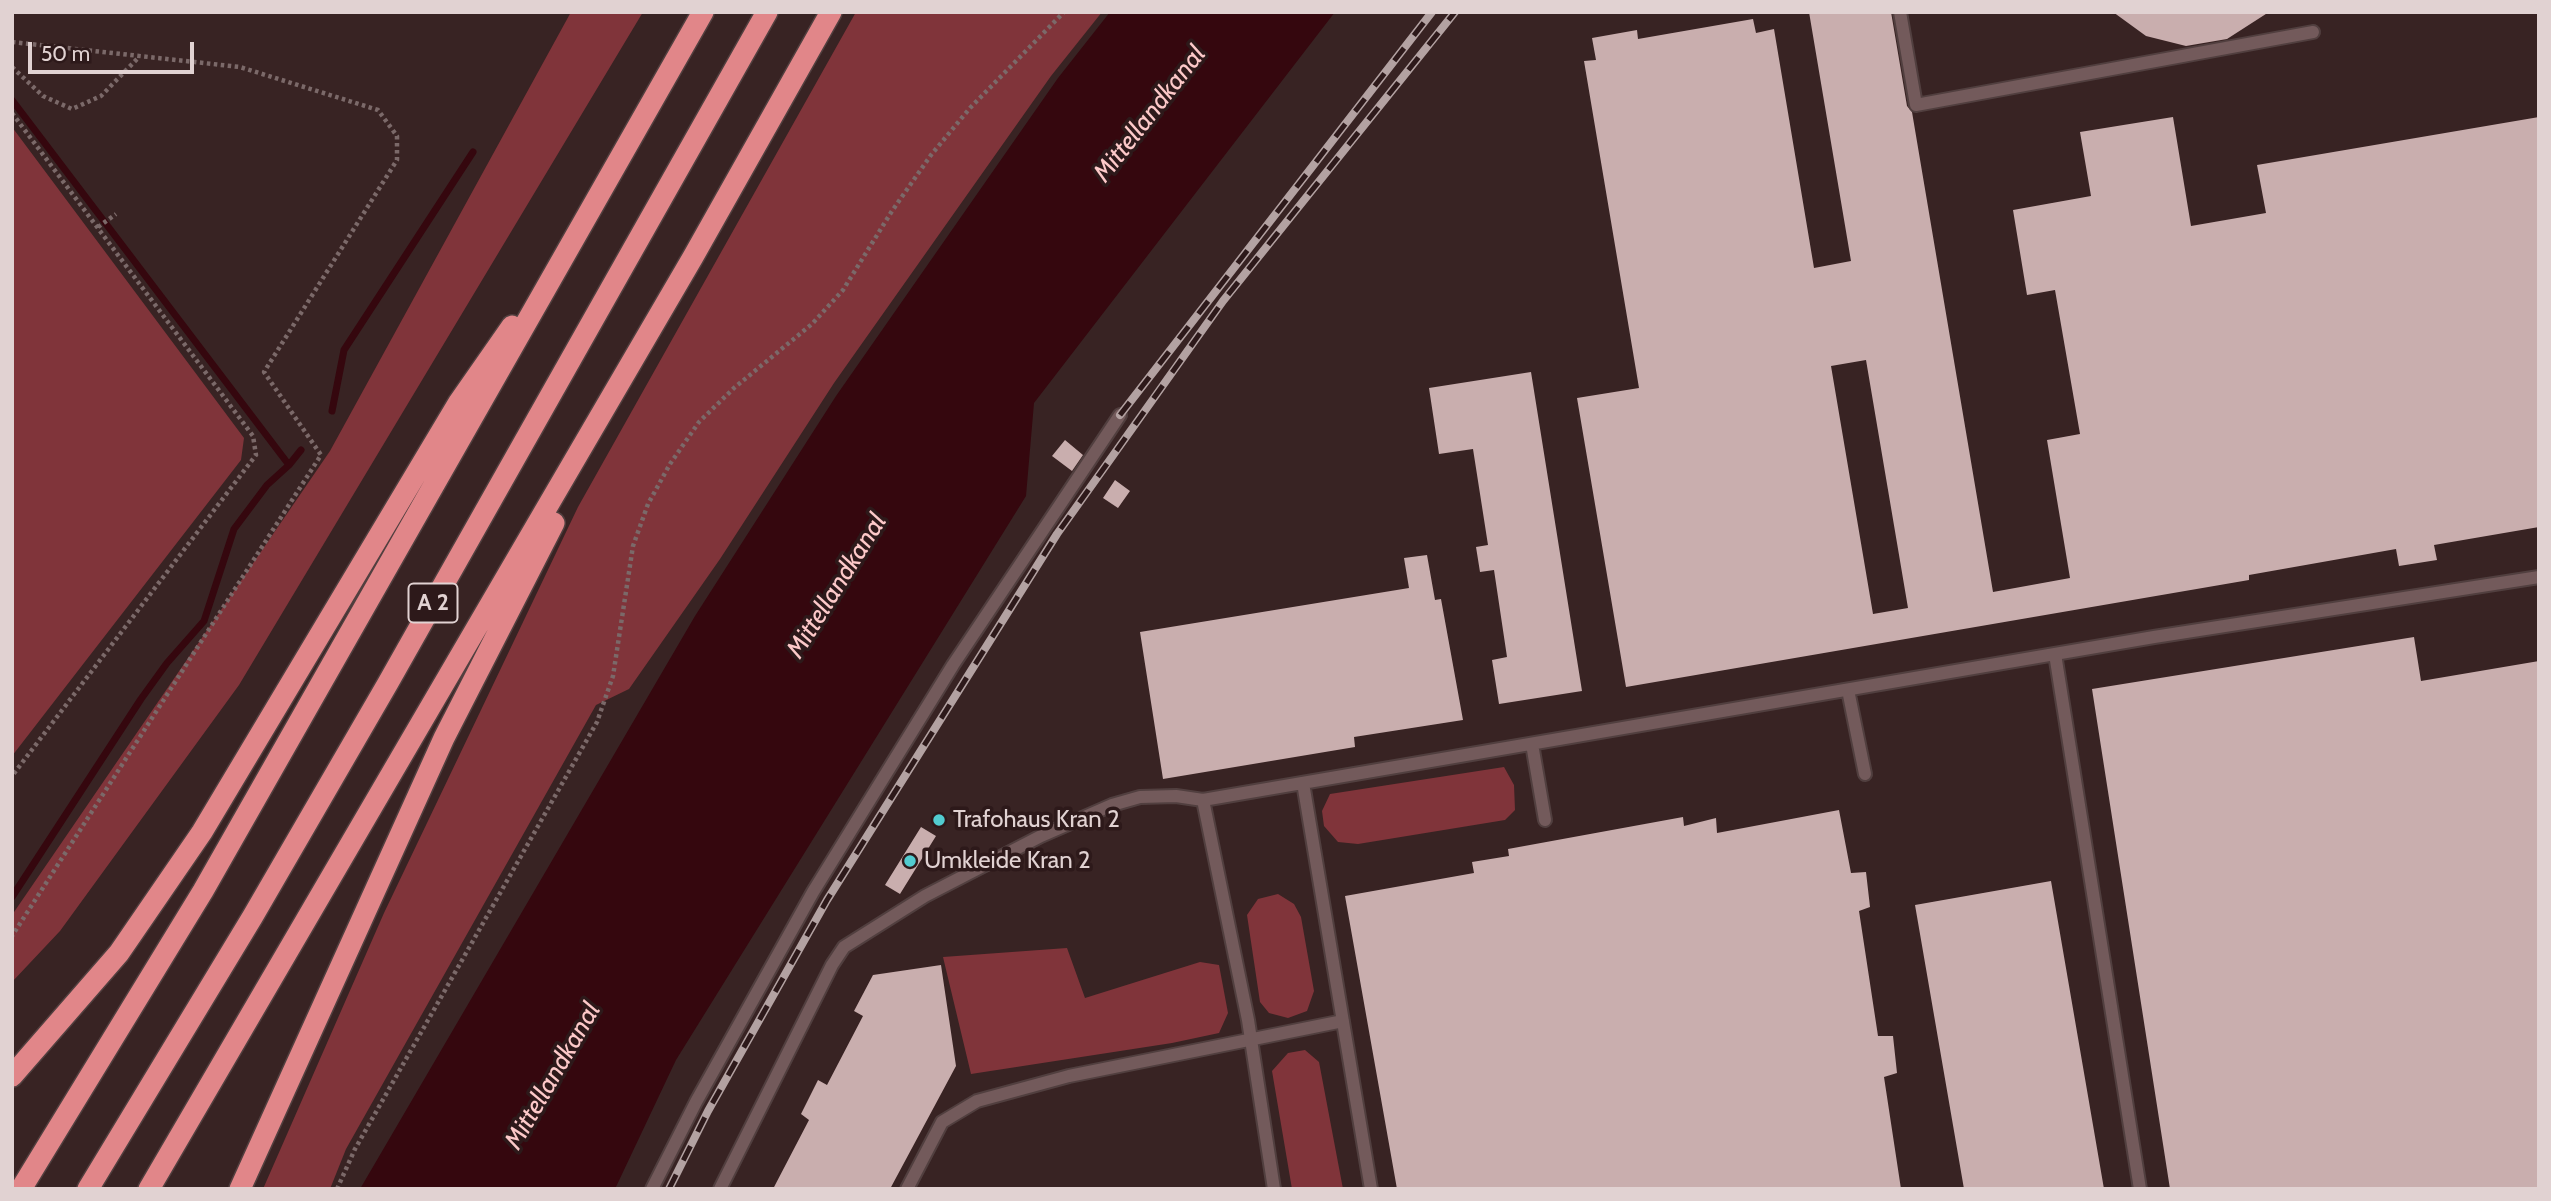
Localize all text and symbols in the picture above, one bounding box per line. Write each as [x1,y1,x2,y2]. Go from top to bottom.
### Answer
scale bar [32,28,198,72]
water label: Mittellandkanal [1087,40,1213,188]
text: 50 m [41,41,90,66]
water label: Mittellandkanal [780,508,894,664]
road number: A 2 [408,583,458,622]
place label: Trafohaus Kran 2 [953,806,1120,834]
marker: Trafohaus Kran 2 [931,812,947,828]
place label: Umkleide Kran 2 [924,847,1091,875]
marker: Umkleide Kran 2 [902,853,918,869]
water label: Mittellandkanal [498,997,608,1155]

